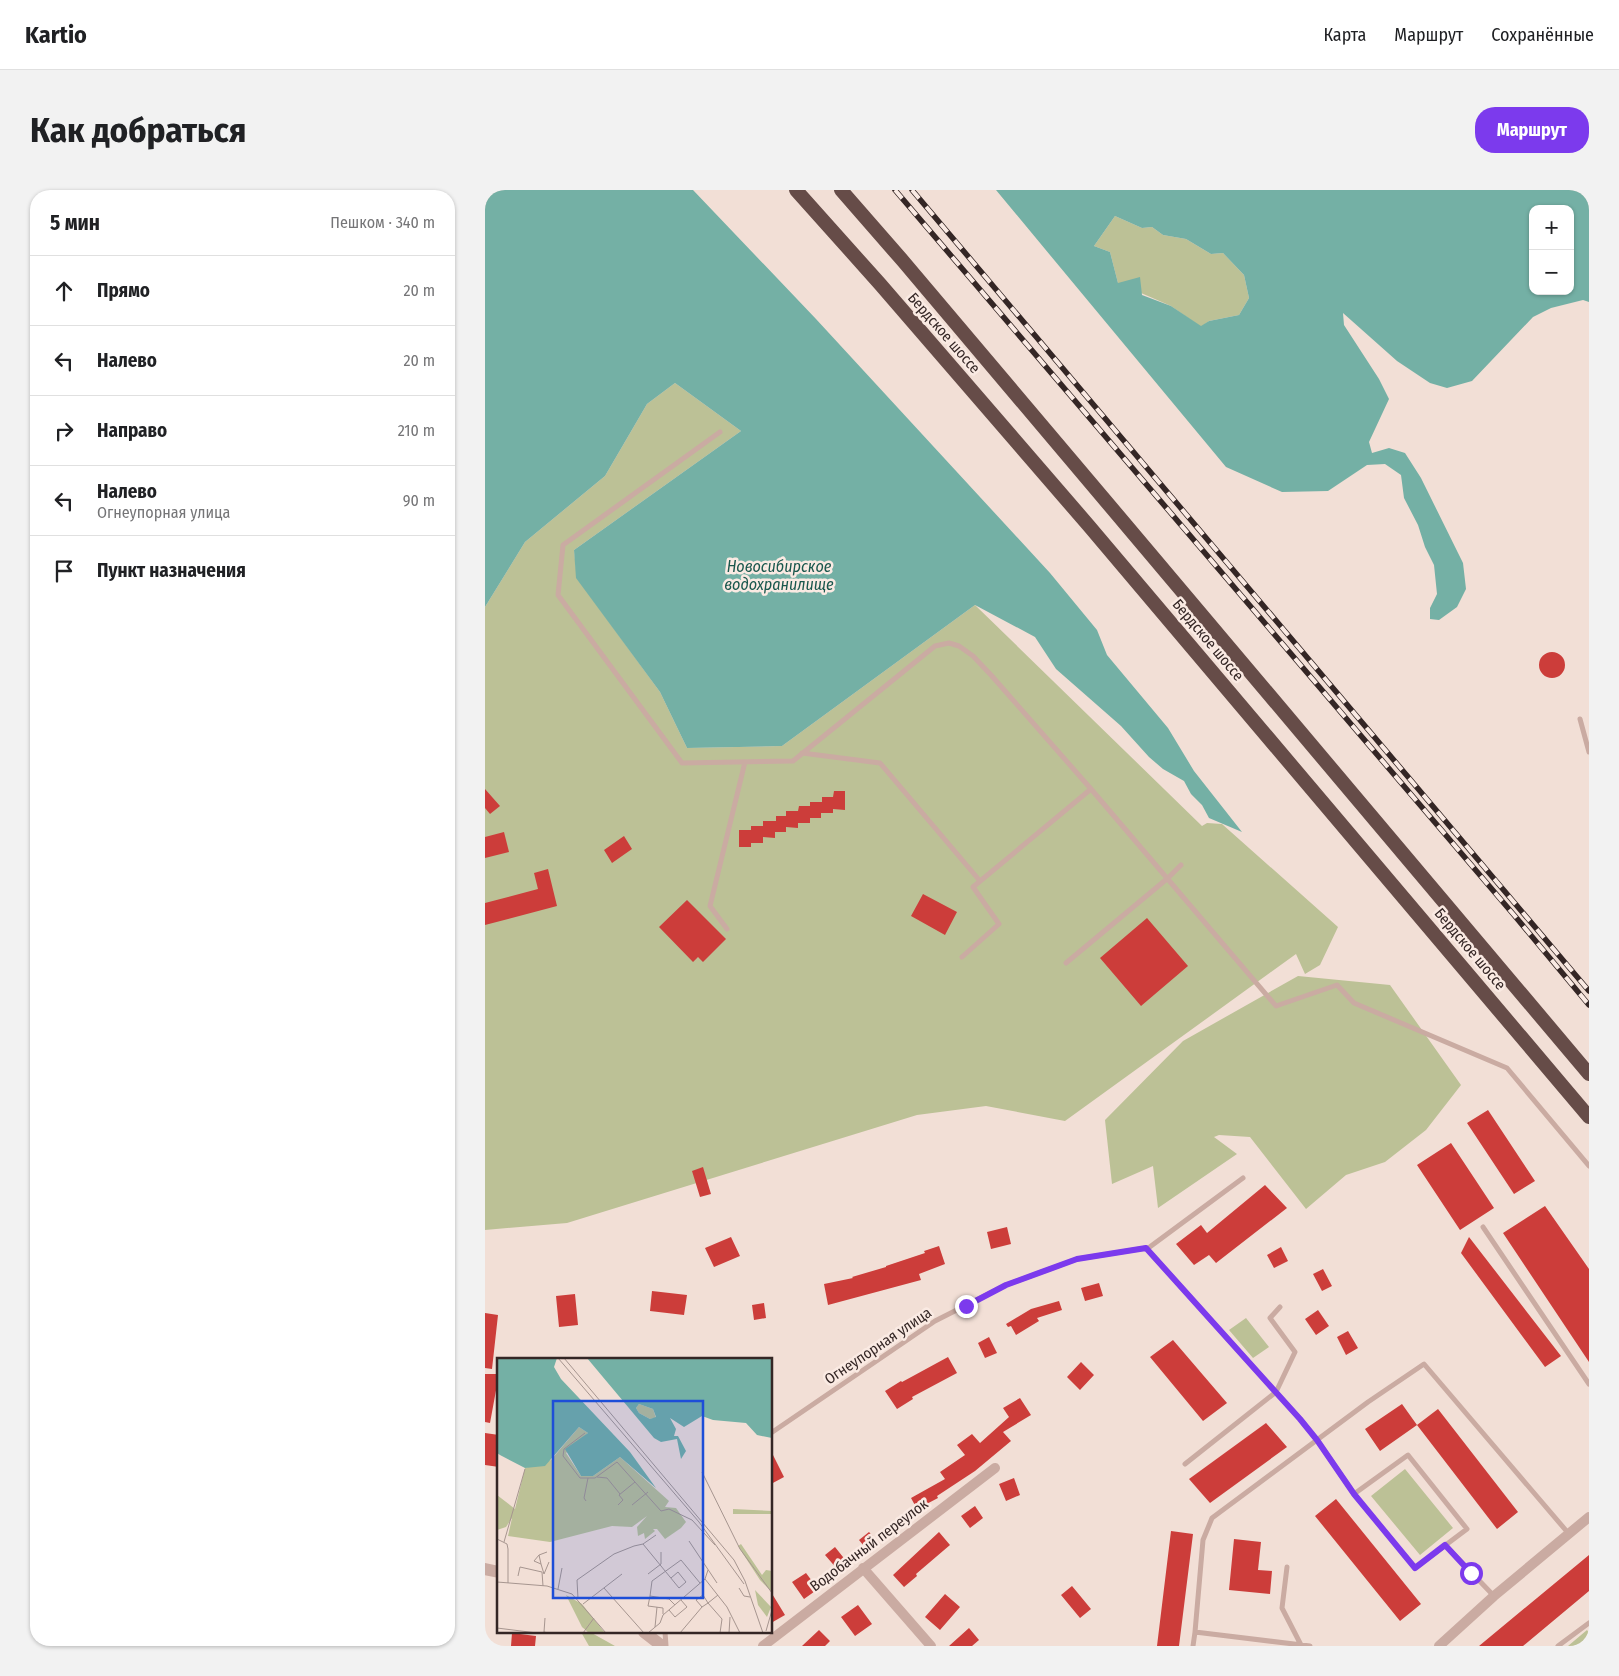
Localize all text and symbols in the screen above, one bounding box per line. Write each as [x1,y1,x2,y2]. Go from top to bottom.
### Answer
text: Kartio [25,21,87,49]
text: Карта [1323,24,1366,46]
text: Маршрут [1394,24,1463,46]
text: Сохранённые [1491,24,1594,46]
button: Маршрут [1475,107,1589,153]
text: Как добраться [30,109,247,151]
map controls [1529,205,1574,295]
button: + [1529,205,1574,250]
text: 5 мин [50,210,100,236]
text: Пешком · 340 m [330,213,435,232]
button: − [1529,250,1574,295]
icon: ahead [50,277,78,305]
text: Прямо [97,279,150,302]
text: 20 m [404,281,435,300]
street label: Бердское шоссе [904,289,984,377]
icon: left [50,347,78,375]
text: Налево [97,349,157,372]
text: 20 m [404,351,435,370]
icon: right [50,417,78,445]
text: Направо [97,419,167,442]
text: 210 m [398,421,435,440]
text: Налево [97,480,157,503]
icon: left [50,487,78,515]
text: 90 m [403,491,435,510]
text: Огнеупорная улица [97,503,230,522]
icon: arrive [50,557,78,585]
water label: Новосибирское водохранилище [724,557,834,594]
text: Пункт назначения [97,559,246,582]
street label: Бердское шоссе [1169,595,1247,685]
street label: Бердское шоссе [1431,904,1509,994]
route end [955,1295,978,1318]
street label: Огнеупорная улица [821,1304,935,1388]
inset map [497,1358,773,1634]
street label: Водобачный переулок [806,1495,932,1595]
route start [1460,1562,1483,1585]

